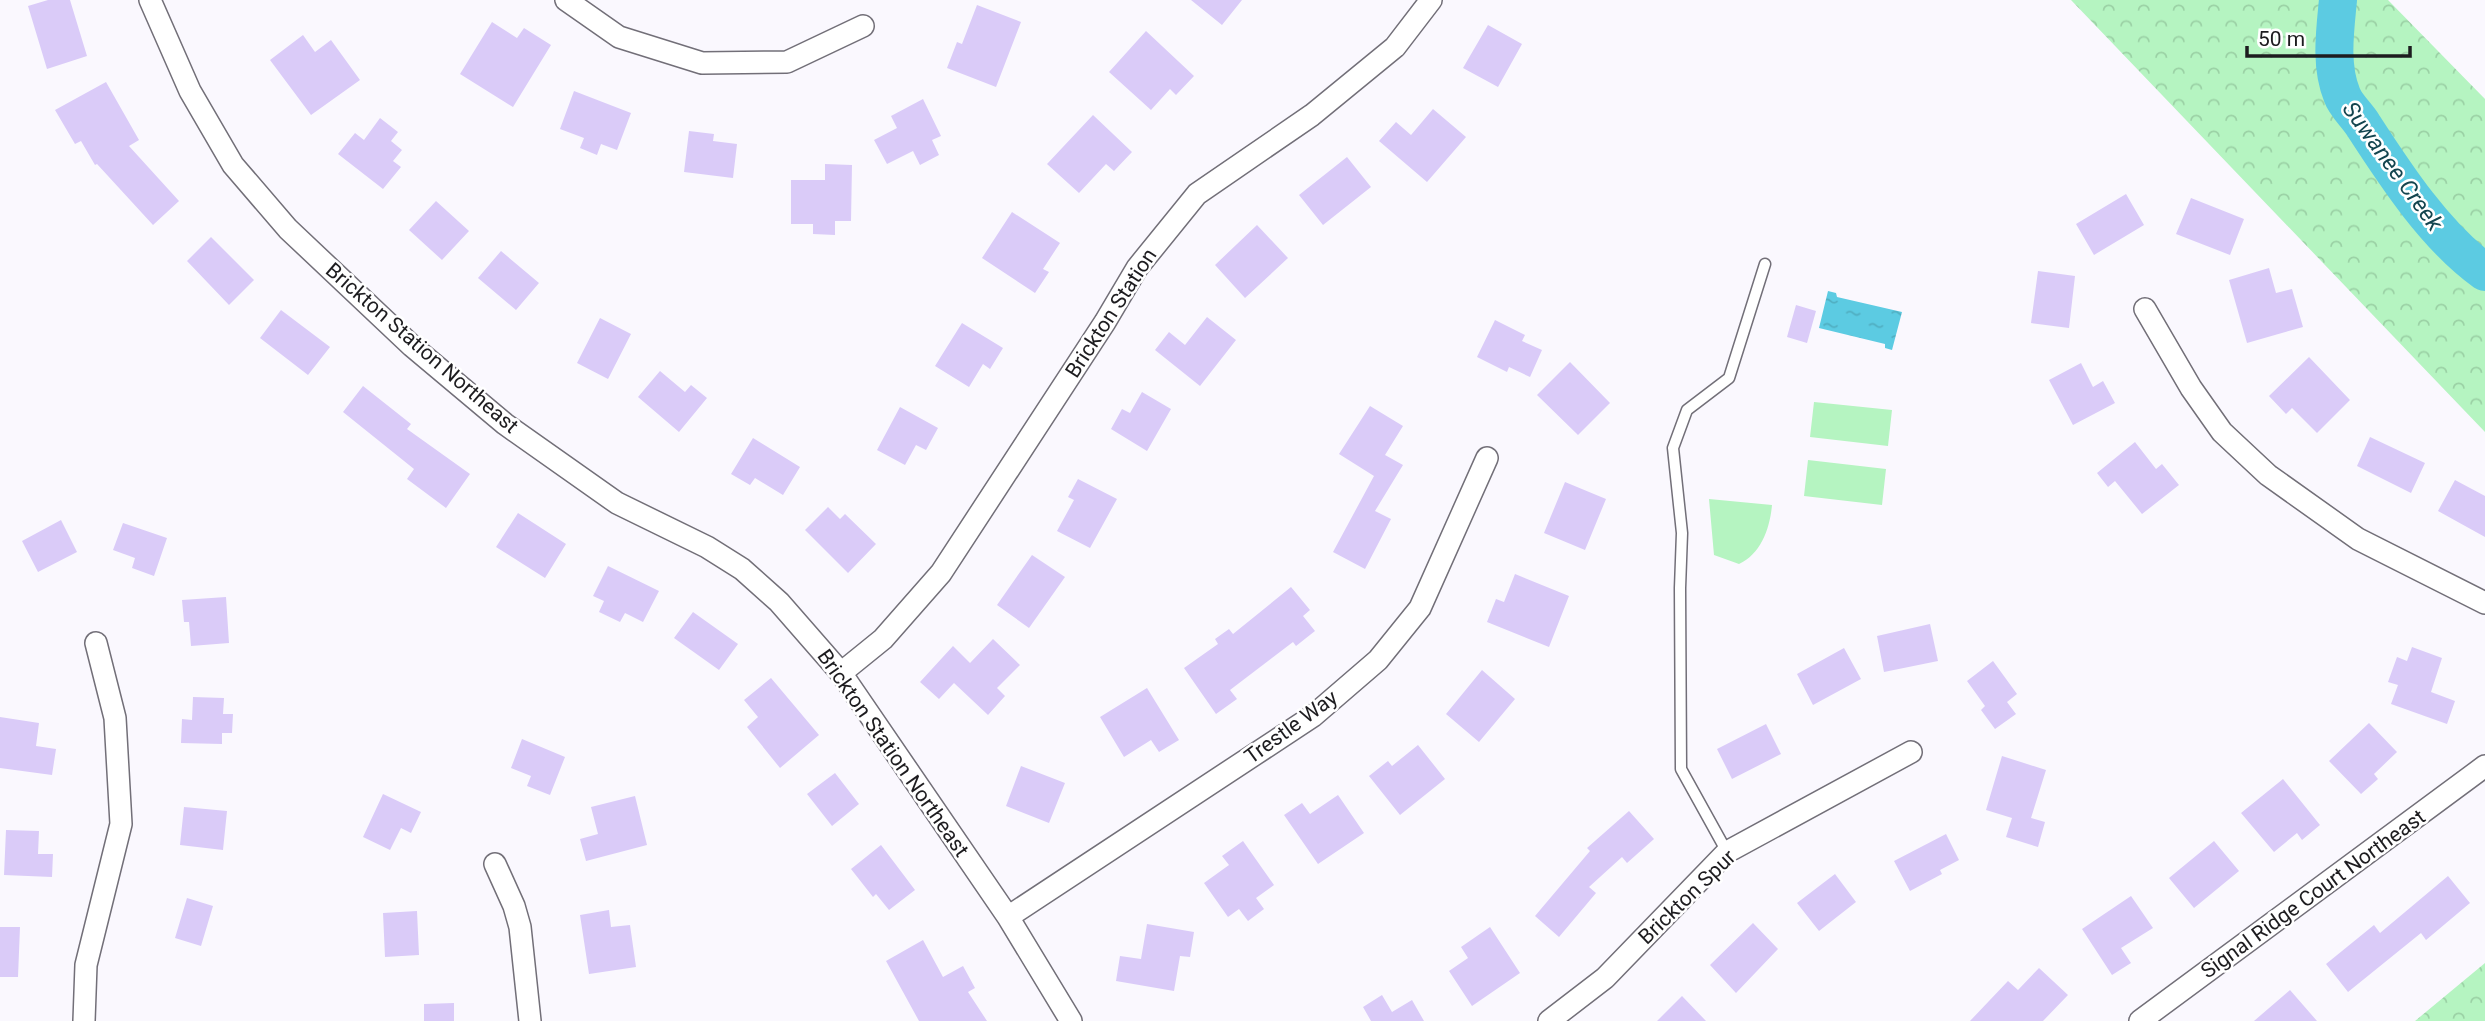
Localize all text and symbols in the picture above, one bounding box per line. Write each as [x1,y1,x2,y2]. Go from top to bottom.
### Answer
scale bar [2247,14,2410,58]
text: 50 m [2258,27,2305,51]
water label: Suwanee Creek [2337,97,2449,237]
street label: Brickton Station [1060,244,1162,382]
street label: Brickton Station Northeast [321,258,523,438]
street label: Brickton Station Northeast [812,645,974,861]
street label: Trestle Way [1240,685,1342,769]
street label: Signal Ridge Court Northeast [2196,805,2430,983]
street label: Brickton Spur [1634,845,1740,949]

